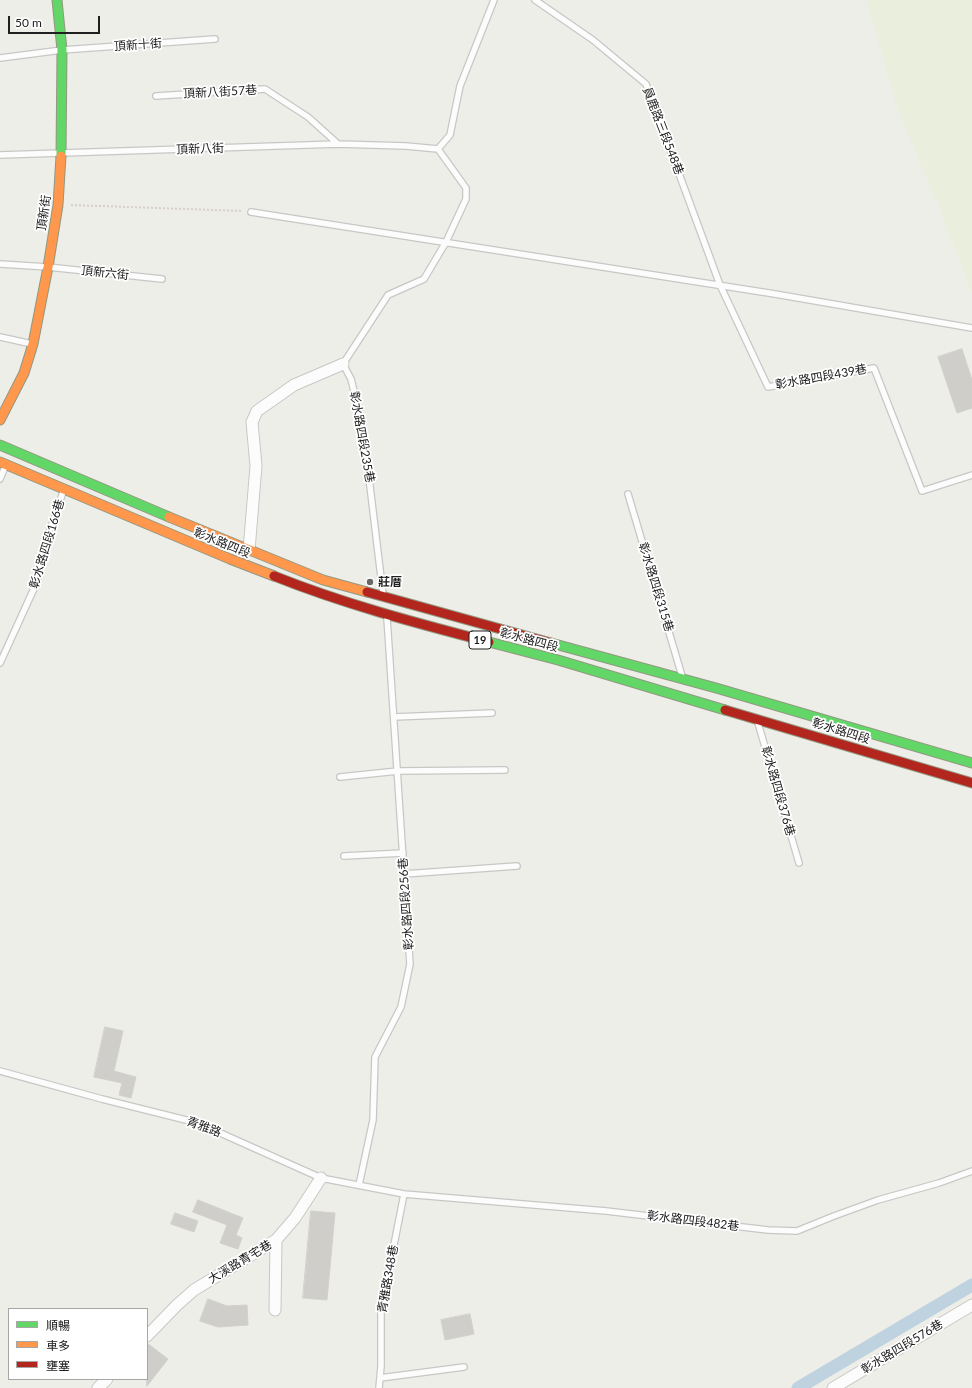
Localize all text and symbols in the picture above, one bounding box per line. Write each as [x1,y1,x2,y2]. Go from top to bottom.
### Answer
scale bar [10,8,102,34]
text: 50 m [15,15,42,30]
street label: 頂新十街 [114,36,162,54]
street label: 頂新八街57巷 [183,83,257,101]
street label: 員鹿路三段548巷 [640,85,686,177]
street label: 頂新八街 [176,141,224,157]
street label: 頂新街 [34,194,54,232]
street label: 頂新六街 [80,263,130,283]
street label: 彰水路四段439巷 [774,362,868,392]
street label: 彰水路四段235巷 [347,390,377,484]
street label: 彰水路四段166巷 [27,497,67,591]
street label: 彰水路四段 [191,525,253,561]
street label: 彰水路四段315巷 [636,540,676,634]
place label: 莊厝 [378,575,402,589]
marker: 莊厝 [365,577,375,587]
street label: 彰水路四段 [498,625,560,655]
road number: 19 [469,631,491,649]
street label: 彰水路四段 [810,715,872,747]
street label: 彰水路四段376巷 [758,744,798,838]
street label: 彰水路四段256巷 [396,857,416,951]
street label: 青雅路 [185,1114,223,1140]
street label: 彰水路四段482巷 [646,1208,740,1234]
street label: 大溪路青宅巷 [205,1237,275,1287]
street label: 青雅路348巷 [375,1244,401,1314]
legend [8,1308,148,1380]
street label: 彰水路四段576巷 [858,1317,946,1377]
text: 順暢 [46,1318,70,1333]
text: 車多 [46,1338,70,1353]
text: 壅塞 [46,1358,70,1373]

